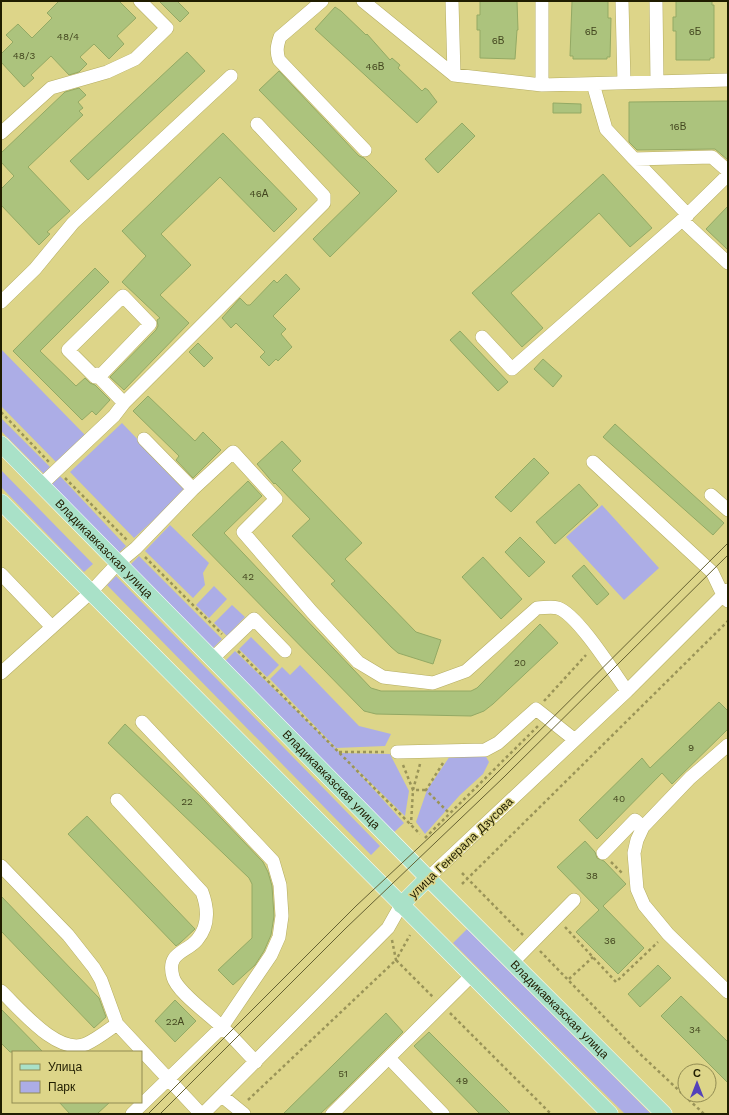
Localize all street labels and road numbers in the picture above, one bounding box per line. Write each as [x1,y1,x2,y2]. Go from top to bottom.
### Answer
street label: Владикавказская улица [52,496,156,601]
street label: Владикавказская улица [280,727,383,832]
street label: улица Генерала Дзусова [406,794,516,901]
street label: Владикавказская улица [508,958,612,1062]

